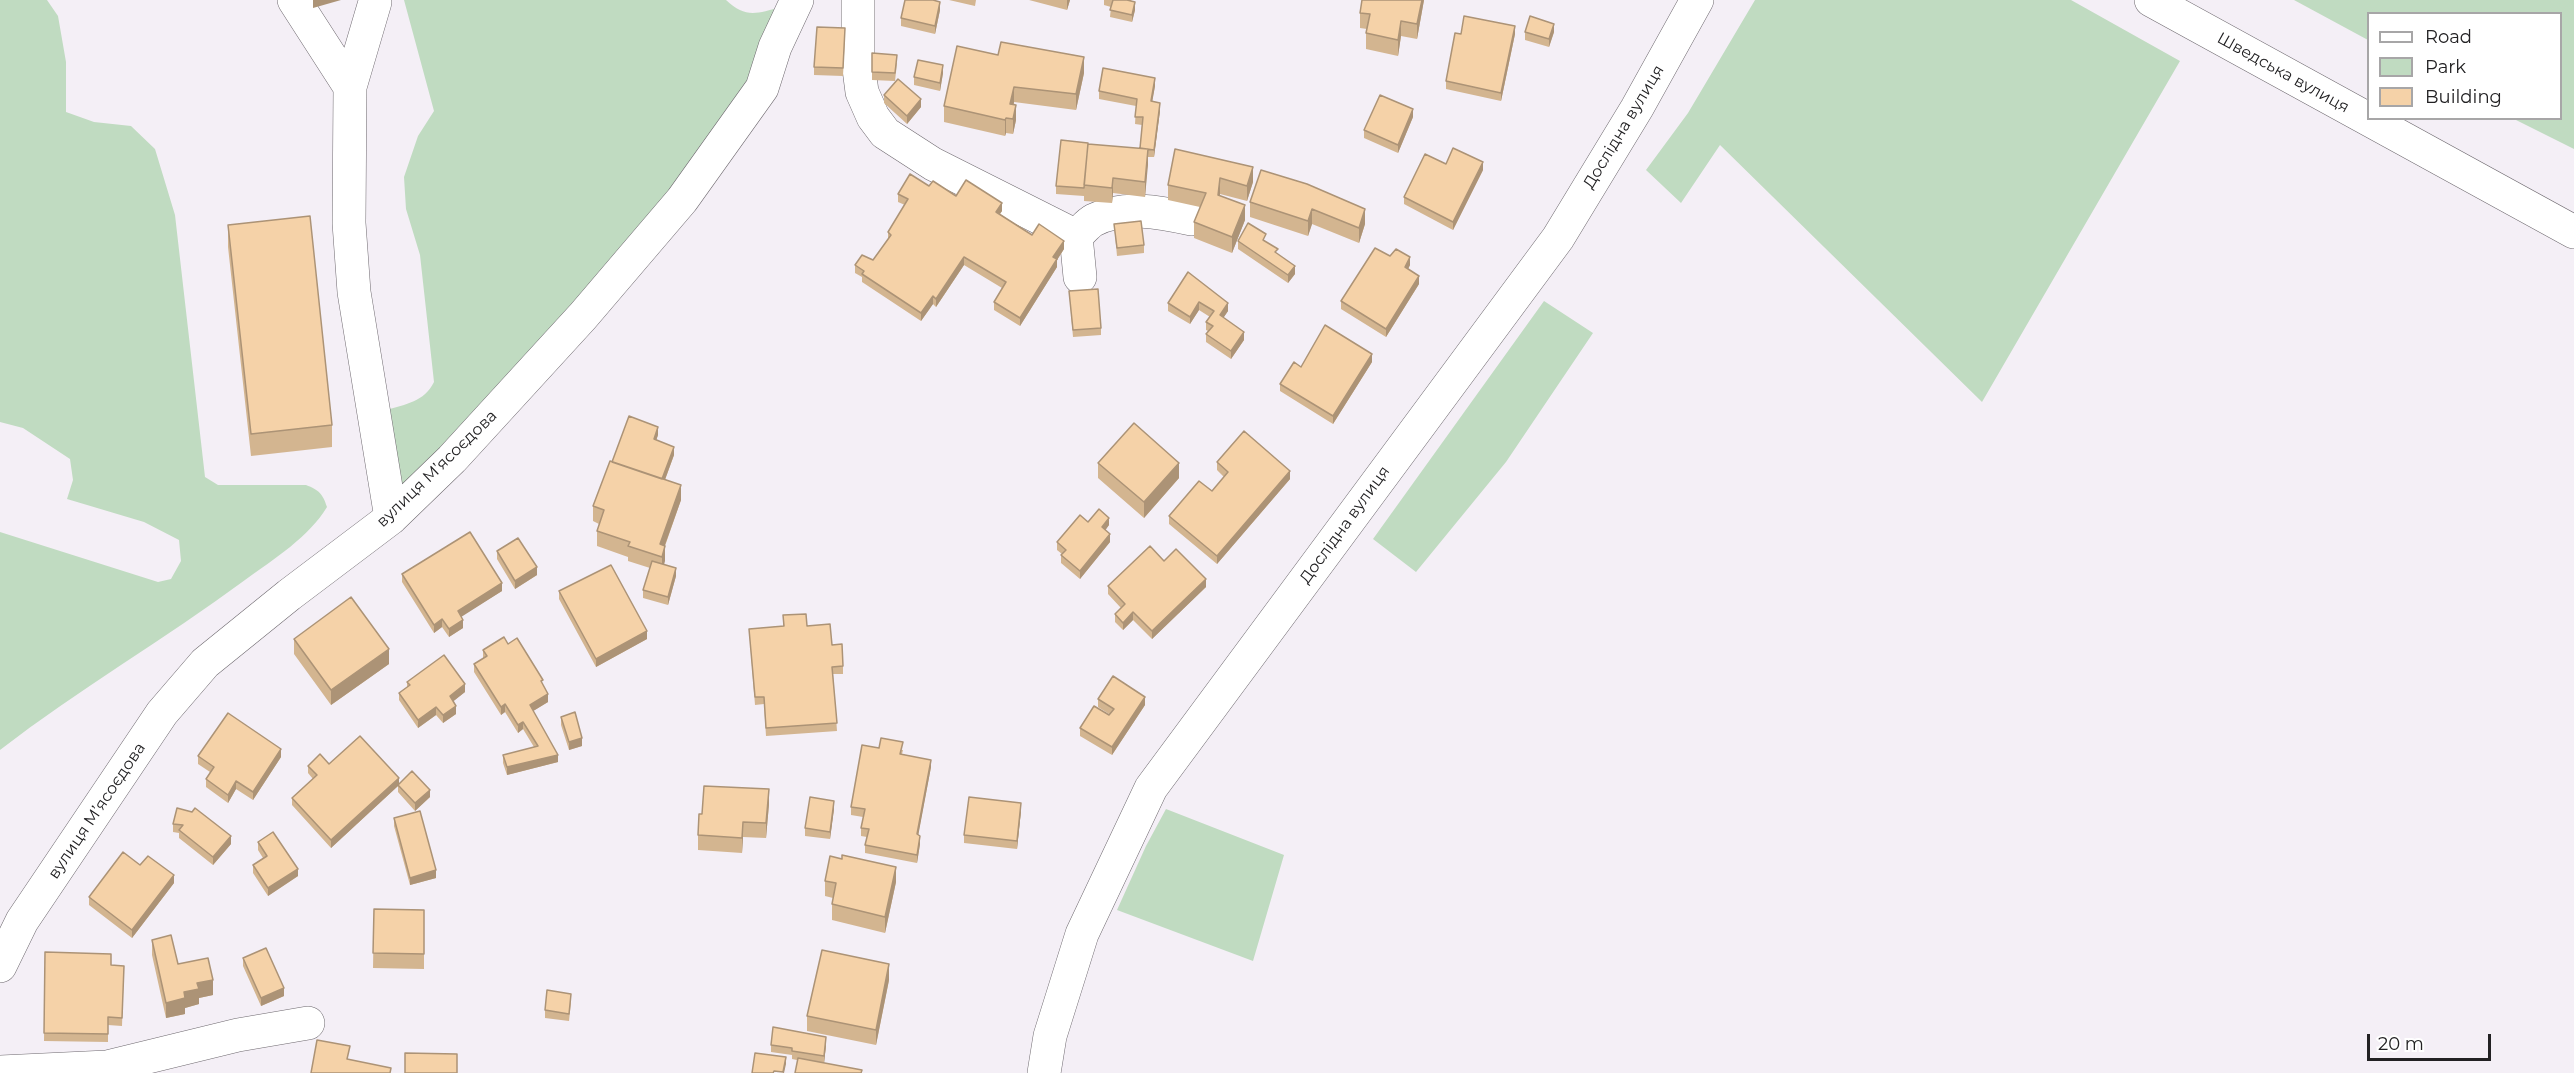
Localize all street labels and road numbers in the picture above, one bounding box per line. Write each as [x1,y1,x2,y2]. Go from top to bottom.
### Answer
street label: Шведська вулиця [2214,29,2352,117]
street label: Дослідна вулиця [1580,62,1668,192]
street label: вулиця Мʼясоєдова [373,407,501,531]
street label: Дослідна вулиця [1296,462,1394,588]
street label: вулиця Мʼясоєдова [44,739,150,883]

